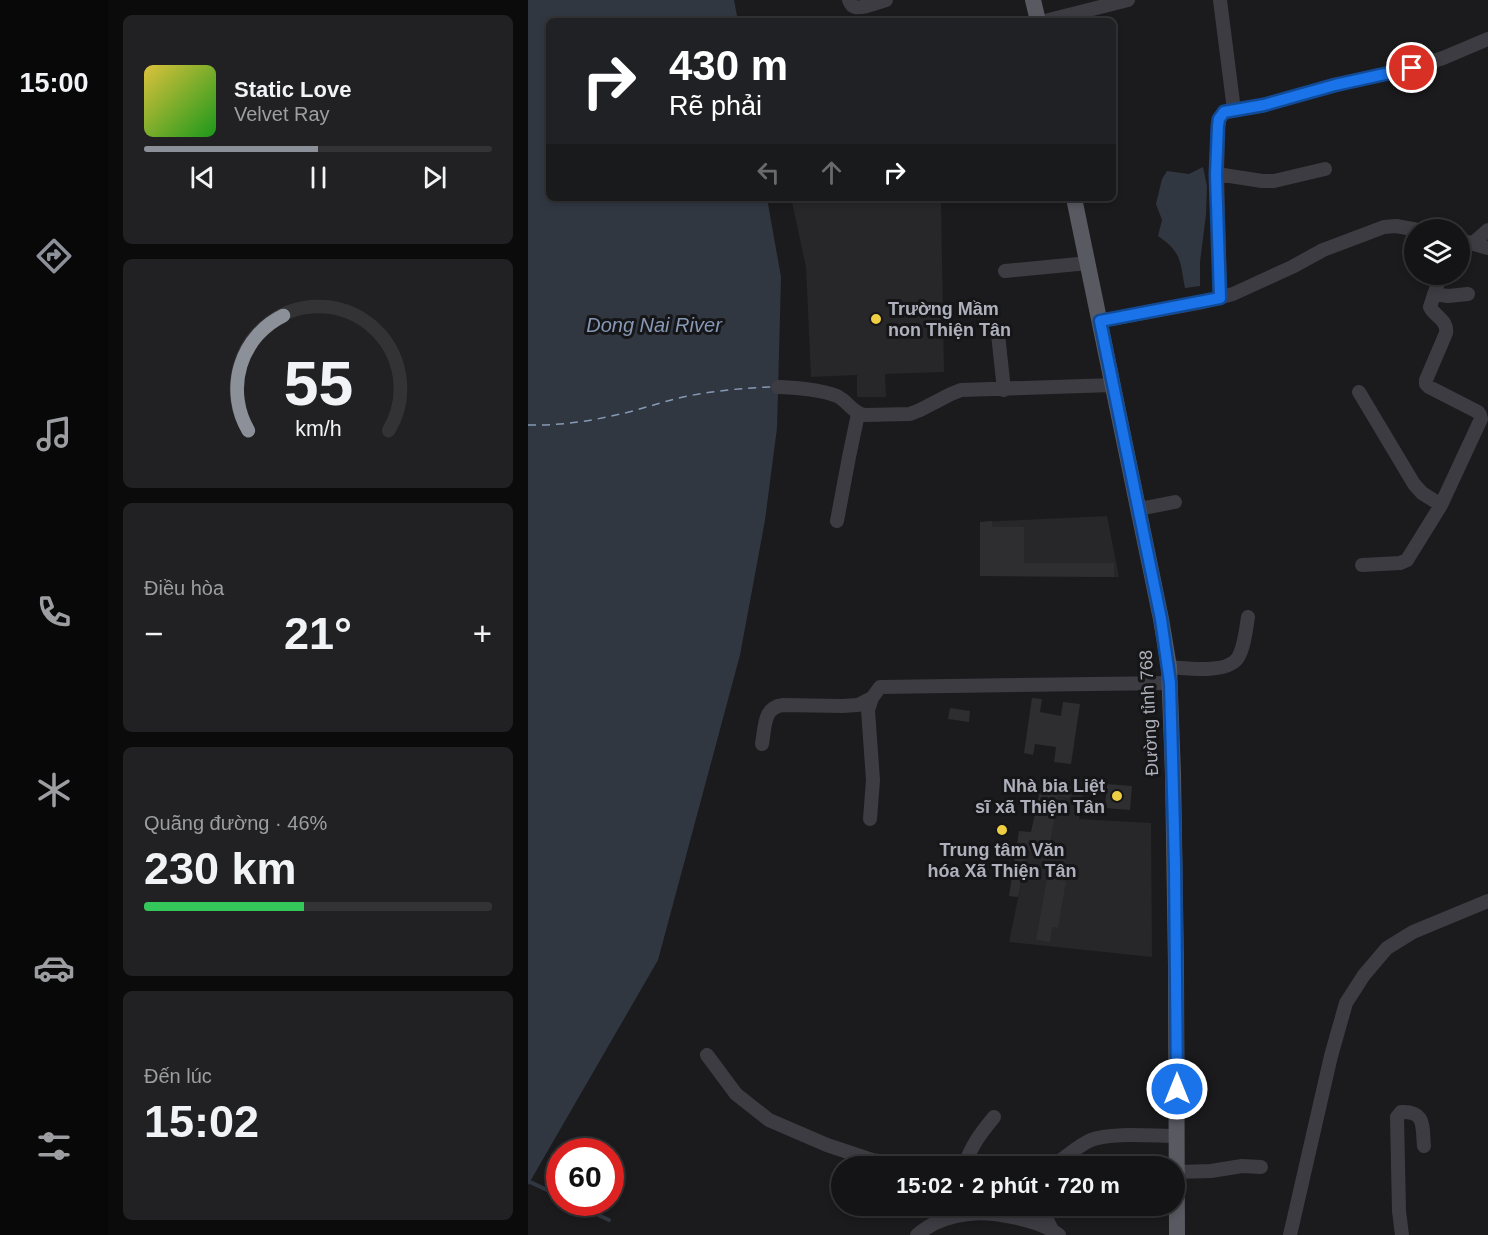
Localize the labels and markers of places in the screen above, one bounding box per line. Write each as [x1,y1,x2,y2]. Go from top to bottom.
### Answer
pin [1386,42,1437,93]
place label: Trường Mầm non Thiện Tân [888,299,1011,340]
marker: Trường Mầm non Thiện Tân [869,312,883,326]
place label: Nhà bia Liệt sĩ xã Thiện Tân [975,776,1105,817]
marker: Nhà bia Liệt sĩ xã Thiện Tân [1110,789,1124,803]
marker: Trung tâm Văn hóa Xã Thiện Tân [995,823,1009,837]
place label: Trung tâm Văn hóa Xã Thiện Tân [927,840,1077,881]

